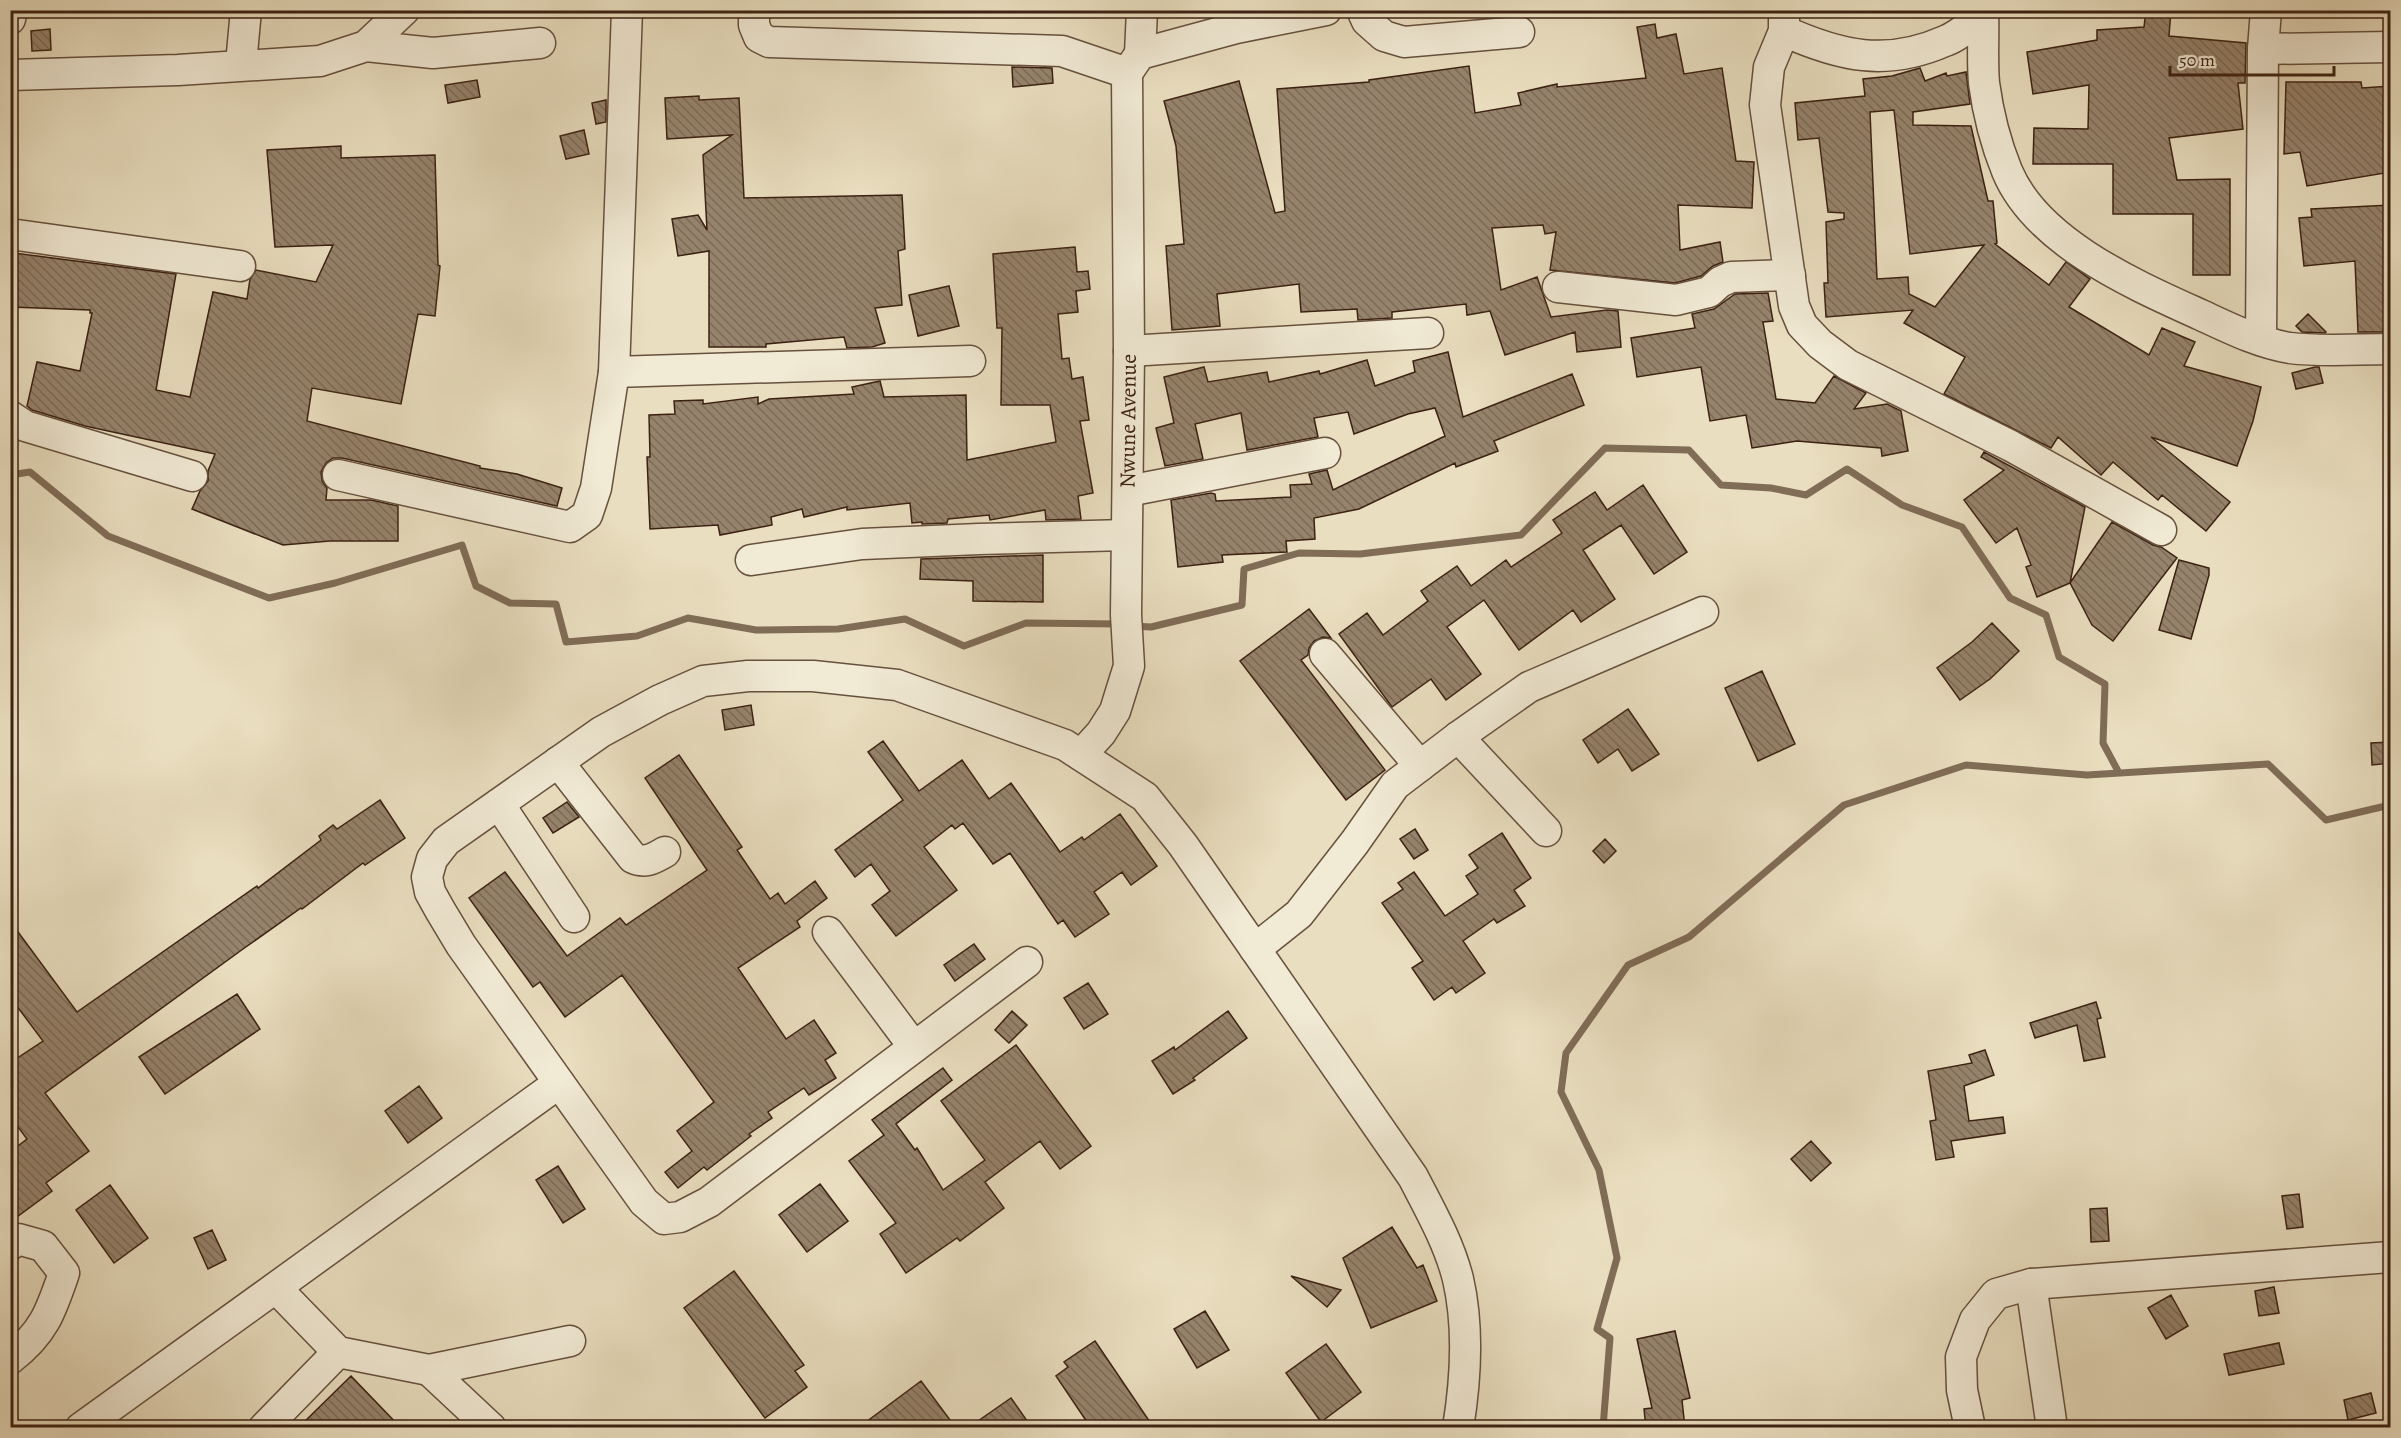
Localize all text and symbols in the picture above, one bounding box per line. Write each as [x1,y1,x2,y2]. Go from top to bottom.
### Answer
scale bar [2170,39,2334,77]
text: 50 m [2179,48,2215,72]
street label: Nwune Avenue [1112,354,1144,488]

